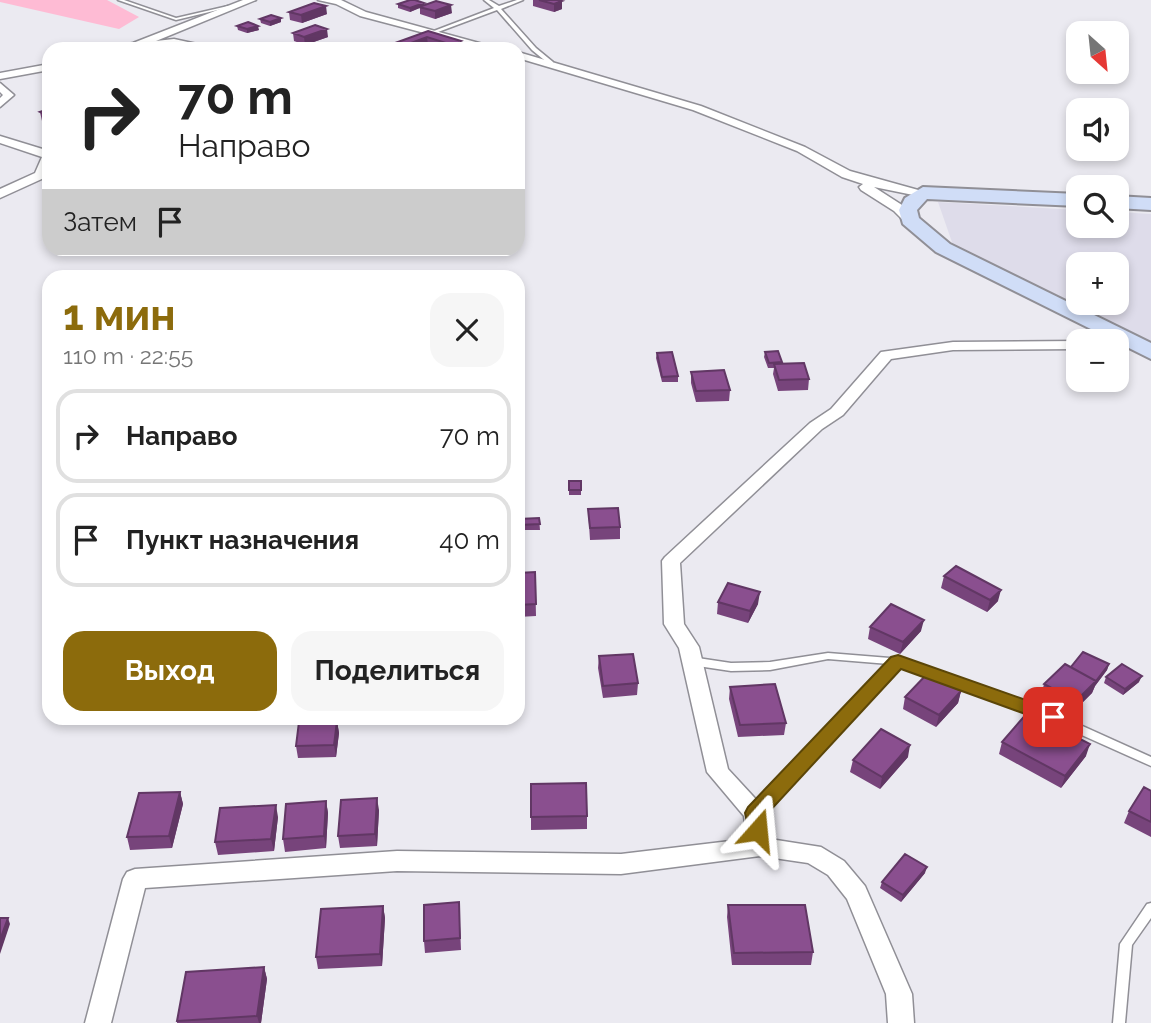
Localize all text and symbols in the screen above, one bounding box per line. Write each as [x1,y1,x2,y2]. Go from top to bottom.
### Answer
north arrow [1066,21,1129,84]
map controls [1066,21,1129,392]
text: 70 m [178,68,293,125]
icon: right [63,70,154,161]
button: sound [1066,98,1129,161]
text: Направо [178,127,310,164]
button: search [1066,175,1129,238]
icon: arrive [151,203,189,241]
text: Затем [63,207,137,237]
button: + [1066,252,1129,315]
text: 1 мин [63,291,176,340]
button: close [430,293,504,367]
button: − [1066,329,1129,392]
text: 110 m · 22:55 [63,342,193,369]
icon: right [67,417,105,455]
text: Направо [126,421,237,451]
text: 70 m [440,421,500,451]
icon: arrive [67,521,105,559]
text: Пункт назначения [126,525,359,555]
text: 40 m [439,525,500,555]
button: Выход [63,631,277,711]
button: Поделиться [291,631,504,711]
pin [1023,687,1083,747]
icon: arrive [1034,698,1072,736]
position arrow [721,793,795,867]

